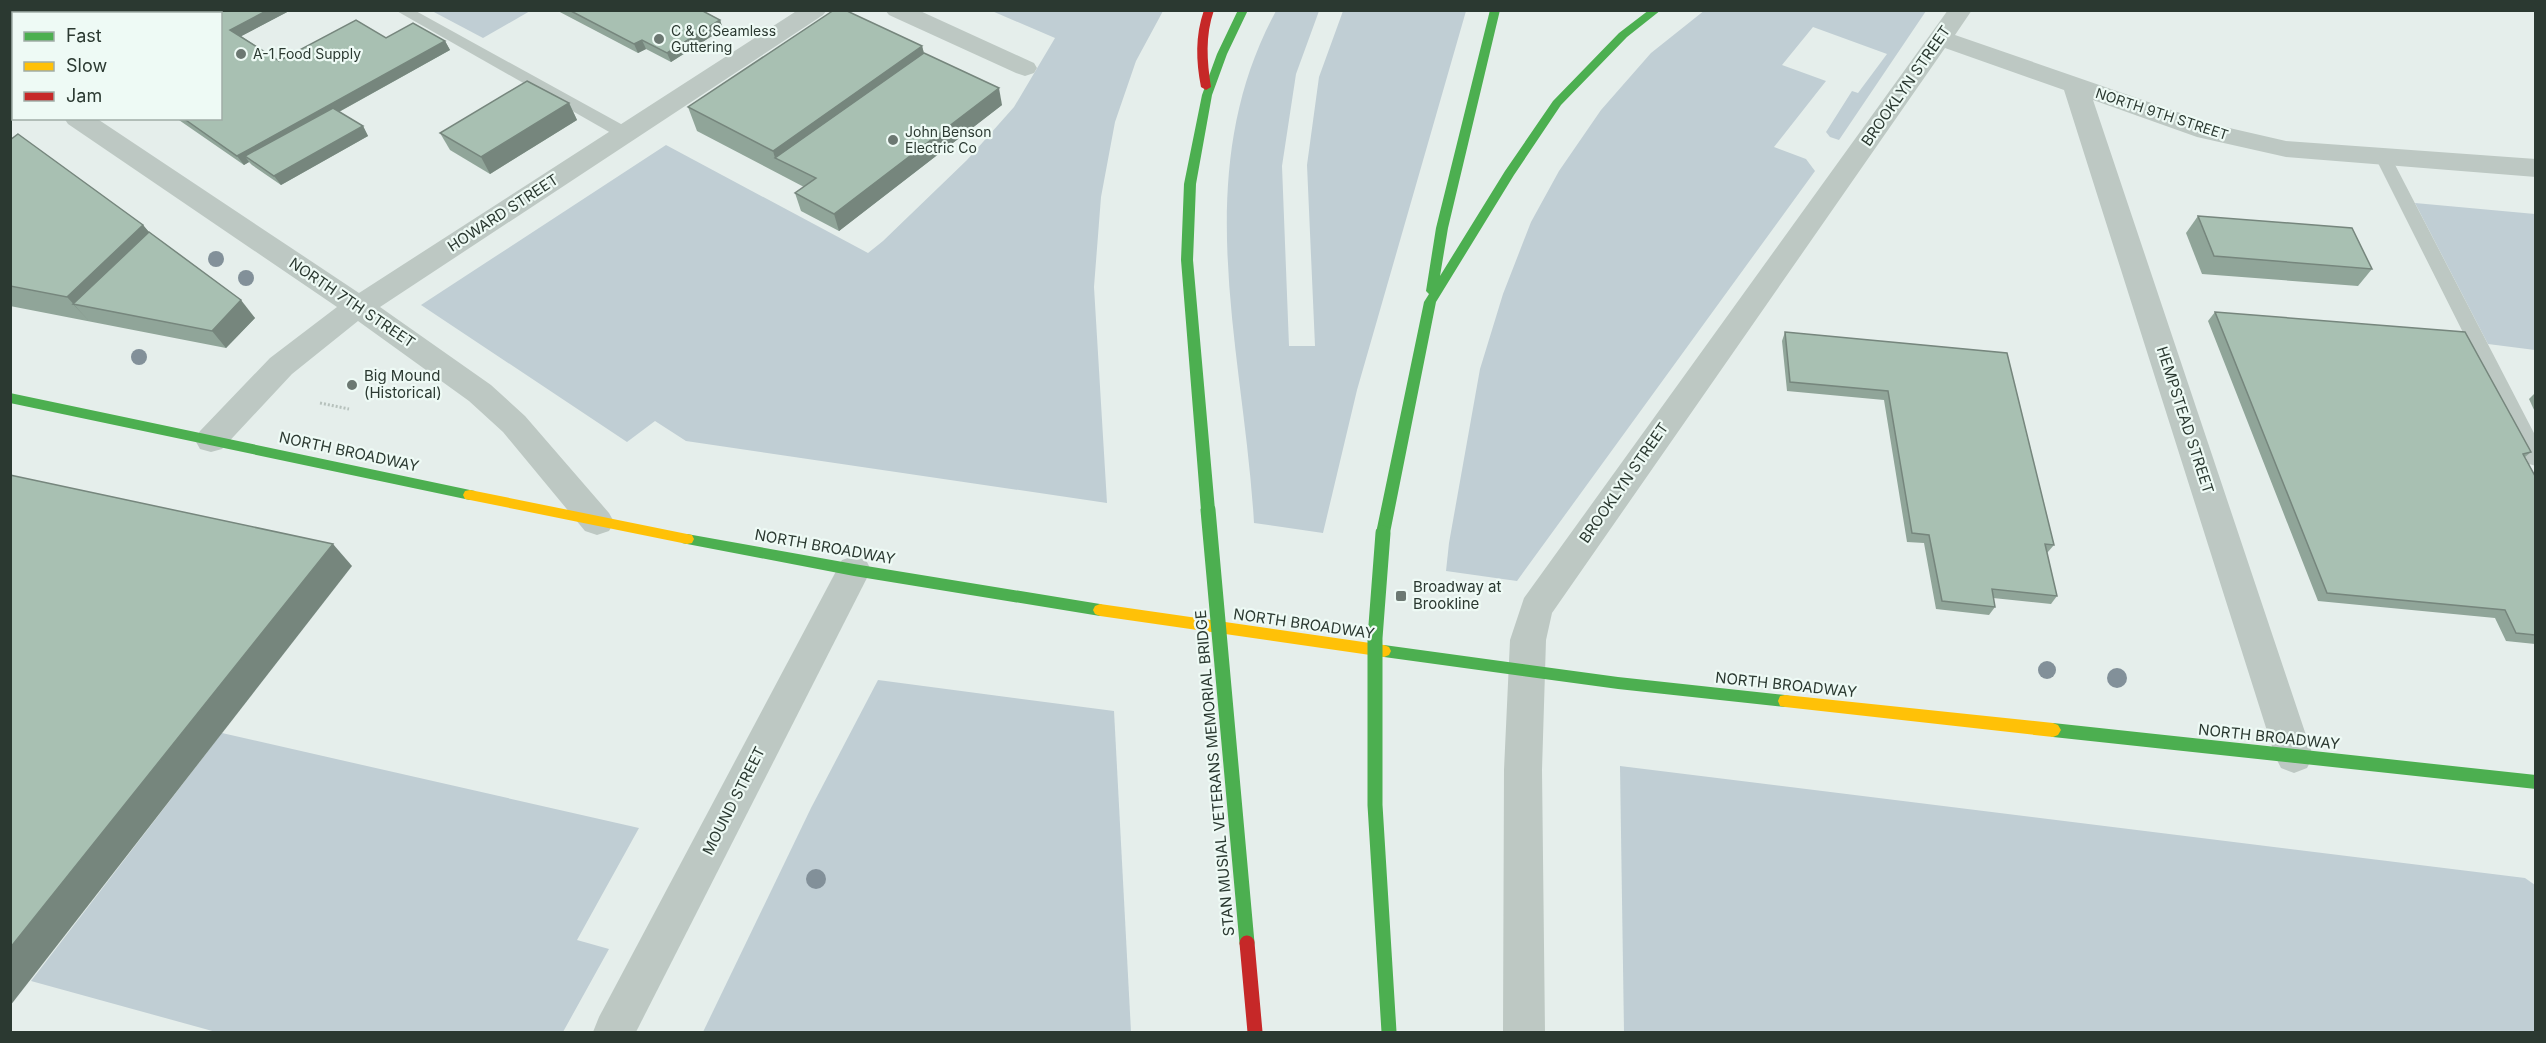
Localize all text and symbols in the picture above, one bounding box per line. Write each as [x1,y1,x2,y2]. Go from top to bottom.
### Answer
legend [12,12,222,120]
place label: C & C Seamless Guttering [671,22,776,55]
street label: BROOKLYN STREET [1857,22,1954,150]
text: Fast [66,25,102,46]
marker: C & C Seamless Guttering [652,32,666,46]
place label: A-1 Food Supply [253,45,361,62]
marker: A-1 Food Supply [234,47,248,61]
text: Slow [66,55,107,76]
street label: NORTH 9TH STREET [2094,84,2231,143]
text: Jam [66,85,102,106]
place label: John Benson Electric Co [905,123,992,156]
marker: John Benson Electric Co [886,133,900,147]
street label: HOWARD STREET [444,170,562,255]
street label: NORTH 7TH STREET [286,253,419,352]
street label: HEMPSTEAD STREET [2153,344,2218,496]
place label: Big Mound (Historical) [364,366,442,402]
marker: Big Mound (Historical) [345,378,359,392]
street label: BROOKLYN STREET [1575,419,1672,547]
street label: NORTH BROADWAY [277,427,421,476]
street label: NORTH BROADWAY [753,525,897,568]
place label: Broadway at Brookline [1413,577,1502,613]
marker: Broadway at Brookline [1394,589,1408,603]
street label: NORTH BROADWAY [1232,604,1376,643]
street label: STAN MUSIAL VETERANS MEMORIAL BRIDGE [1191,609,1238,937]
street label: NORTH BROADWAY [1714,668,1858,701]
street label: NORTH BROADWAY [2197,720,2341,753]
street label: MOUND STREET [698,743,769,858]

